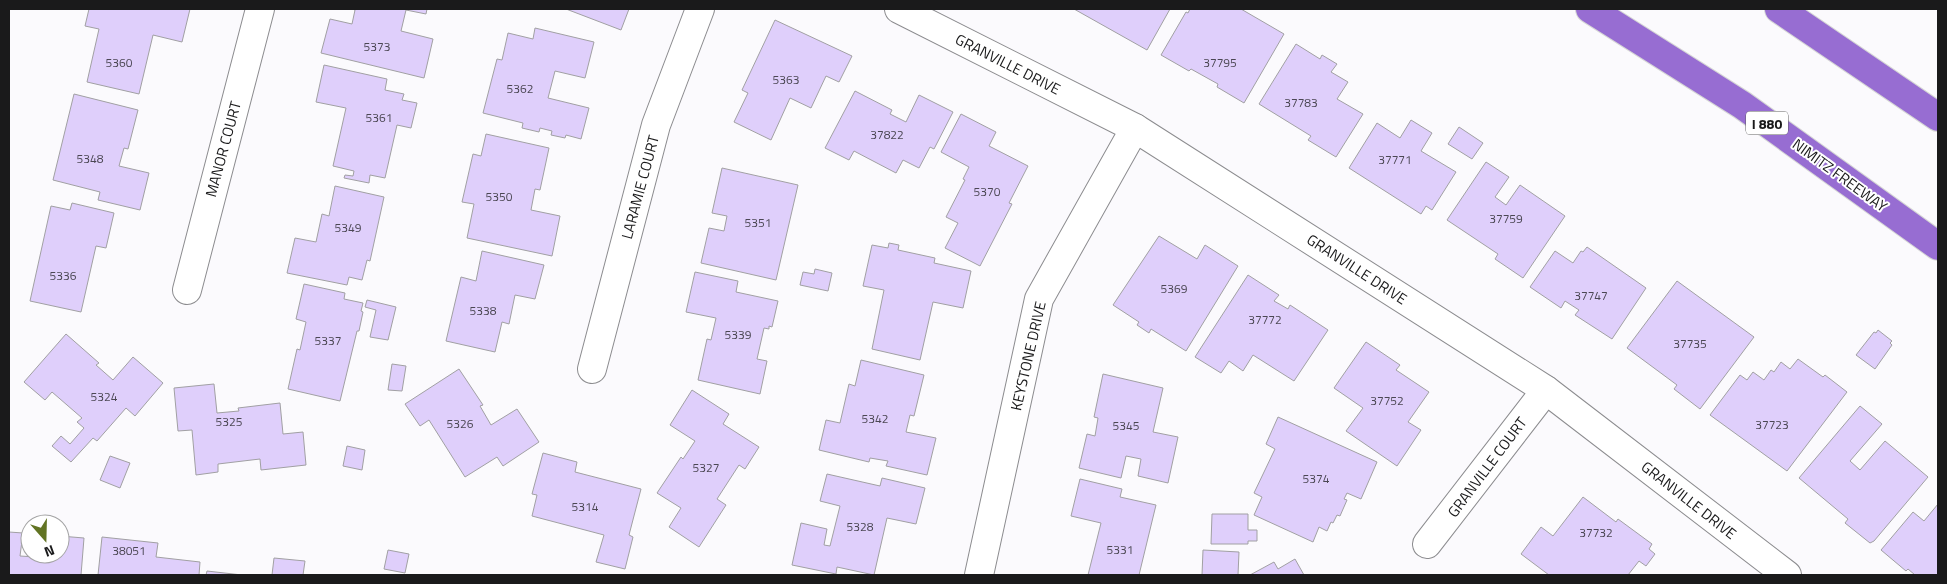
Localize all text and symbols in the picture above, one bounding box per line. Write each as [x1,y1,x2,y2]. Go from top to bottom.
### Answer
street label: GRANVILLE DRIVE [951,28,1065,100]
house number: 5373 [364,37,390,56]
house number: 5360 [106,53,133,72]
house number: 37795 [1203,53,1237,72]
house number: 5363 [773,70,799,89]
house number: 5362 [507,79,533,98]
house number: 37783 [1284,93,1318,112]
street label: MANOR COURT [199,98,247,200]
house number: 5361 [366,108,392,127]
road number: I 880 [1746,112,1788,134]
house number: 37822 [870,125,904,144]
street label: LARAMIE COURT [615,132,665,241]
street label: NIMITZ FREEWAY [1788,133,1892,217]
house number: 5348 [77,149,104,168]
house number: 37771 [1378,150,1412,169]
house number: 5370 [974,182,1001,201]
house number: 5350 [486,187,513,206]
house number: 37759 [1489,209,1523,228]
house number: 5351 [745,213,771,232]
house number: 5349 [335,218,362,237]
street label: GRANVILLE DRIVE [1302,228,1412,310]
house number: 5336 [50,266,77,285]
house number: 5369 [1161,279,1188,298]
house number: 37747 [1574,286,1608,305]
street label: KEYSTONE DRIVE [1004,299,1052,413]
house number: 5338 [470,301,497,320]
house number: 37772 [1248,310,1282,329]
house number: 5339 [725,325,752,344]
house number: 5337 [315,331,341,350]
house number: 37735 [1673,334,1707,353]
house number: 5324 [91,387,118,406]
house number: 37752 [1370,391,1404,410]
house number: 5342 [862,409,888,428]
house number: 5325 [216,412,243,431]
street label: GRANVILLE COURT [1442,412,1532,522]
house number: 5326 [447,414,474,433]
house number: 37723 [1755,415,1789,434]
house number: 5345 [1113,416,1140,435]
street label: GRANVILLE DRIVE [1636,455,1742,545]
house number: 5327 [693,458,719,477]
house number: 5374 [1303,469,1330,488]
house number: 5314 [572,497,599,516]
north arrow [20,514,70,564]
house number: 5328 [847,517,874,536]
house number: 37732 [1579,523,1613,542]
text: N [41,540,58,563]
house number: 5331 [1107,540,1133,559]
house number: 38051 [112,541,146,560]

